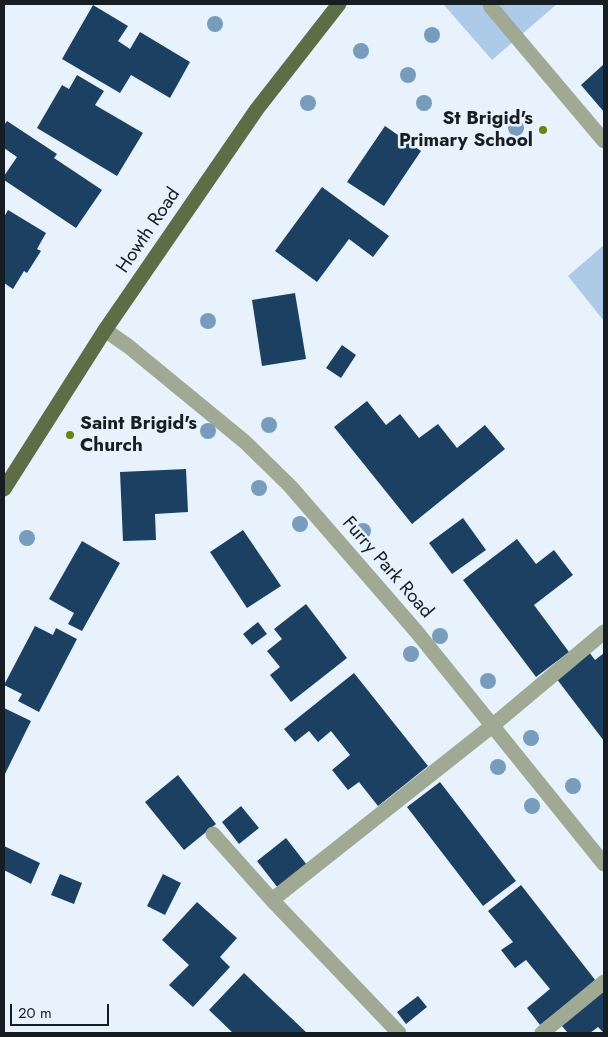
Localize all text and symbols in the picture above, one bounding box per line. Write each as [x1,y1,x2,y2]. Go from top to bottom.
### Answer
place label: St Brigid's Primary School [399,108,533,152]
marker: St Brigid's Primary School [537,124,549,136]
street label: Howth Road [112,184,186,278]
place label: Saint Brigid's Church [80,413,197,457]
marker: Saint Brigid's Church [64,429,76,441]
street label: Furry Park Road [337,512,437,624]
scale bar [12,994,111,1026]
text: 20 m [18,1002,52,1024]

